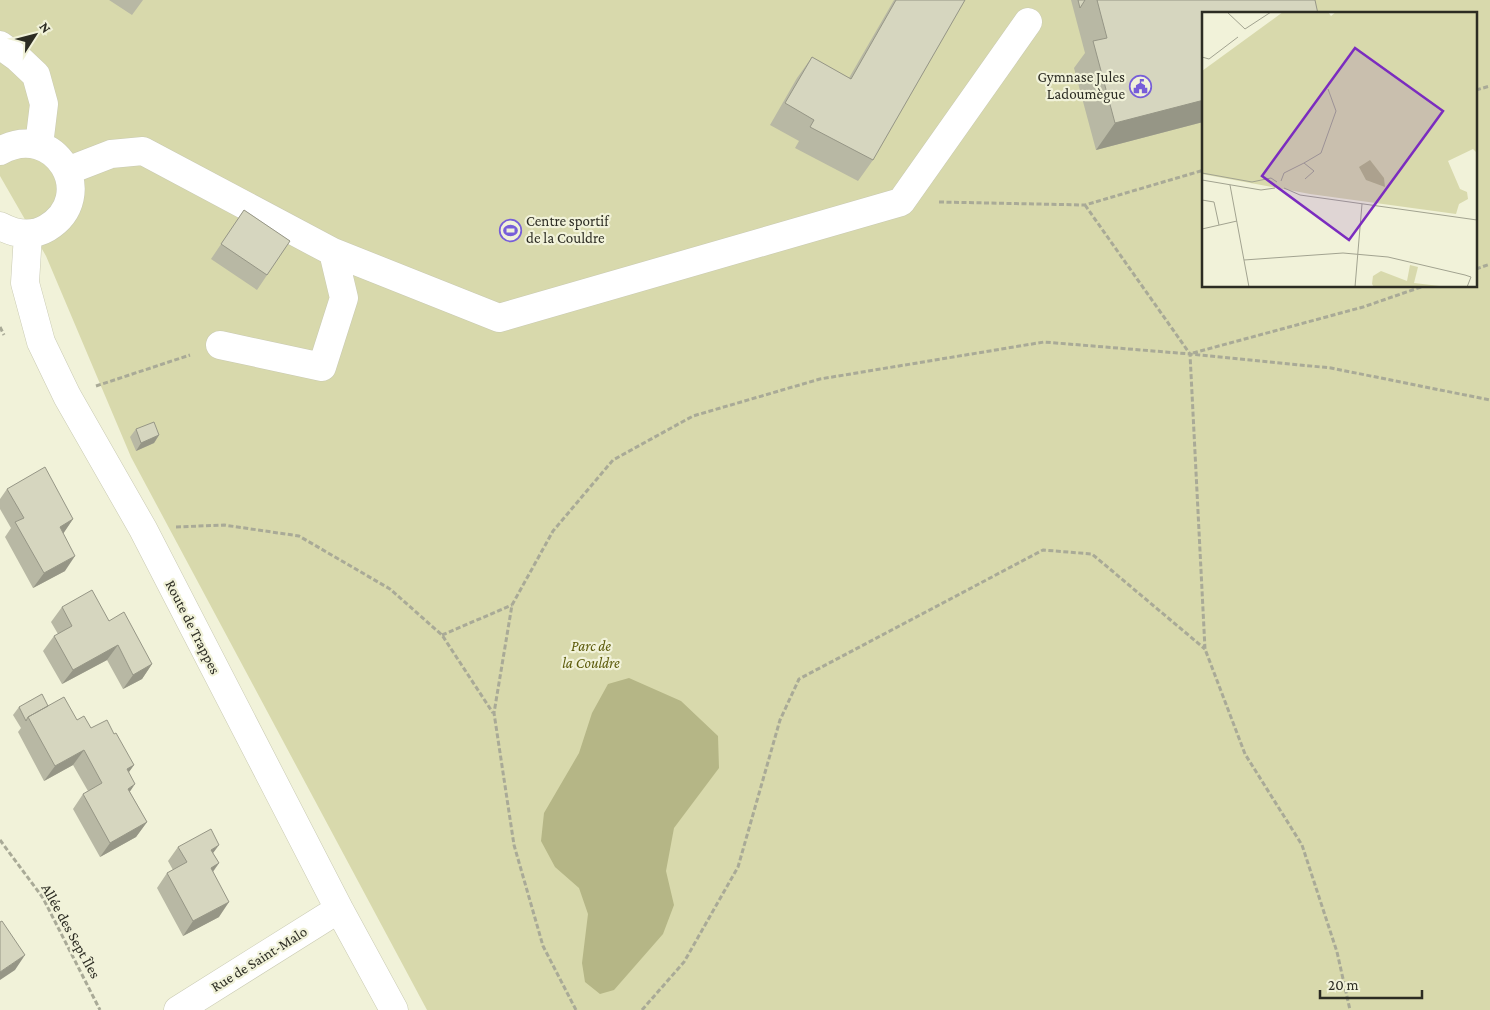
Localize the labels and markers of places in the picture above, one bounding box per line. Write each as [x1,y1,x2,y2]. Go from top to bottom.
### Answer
place label: Gymnase Jules Ladoumègue [1038,69,1125,103]
public building icon: Gymnase Jules Ladoumègue [1129,74,1153,98]
place label: Centre sportif de la Couldre [526,213,610,246]
sports icon: Centre sportif de la Couldre [498,218,522,242]

